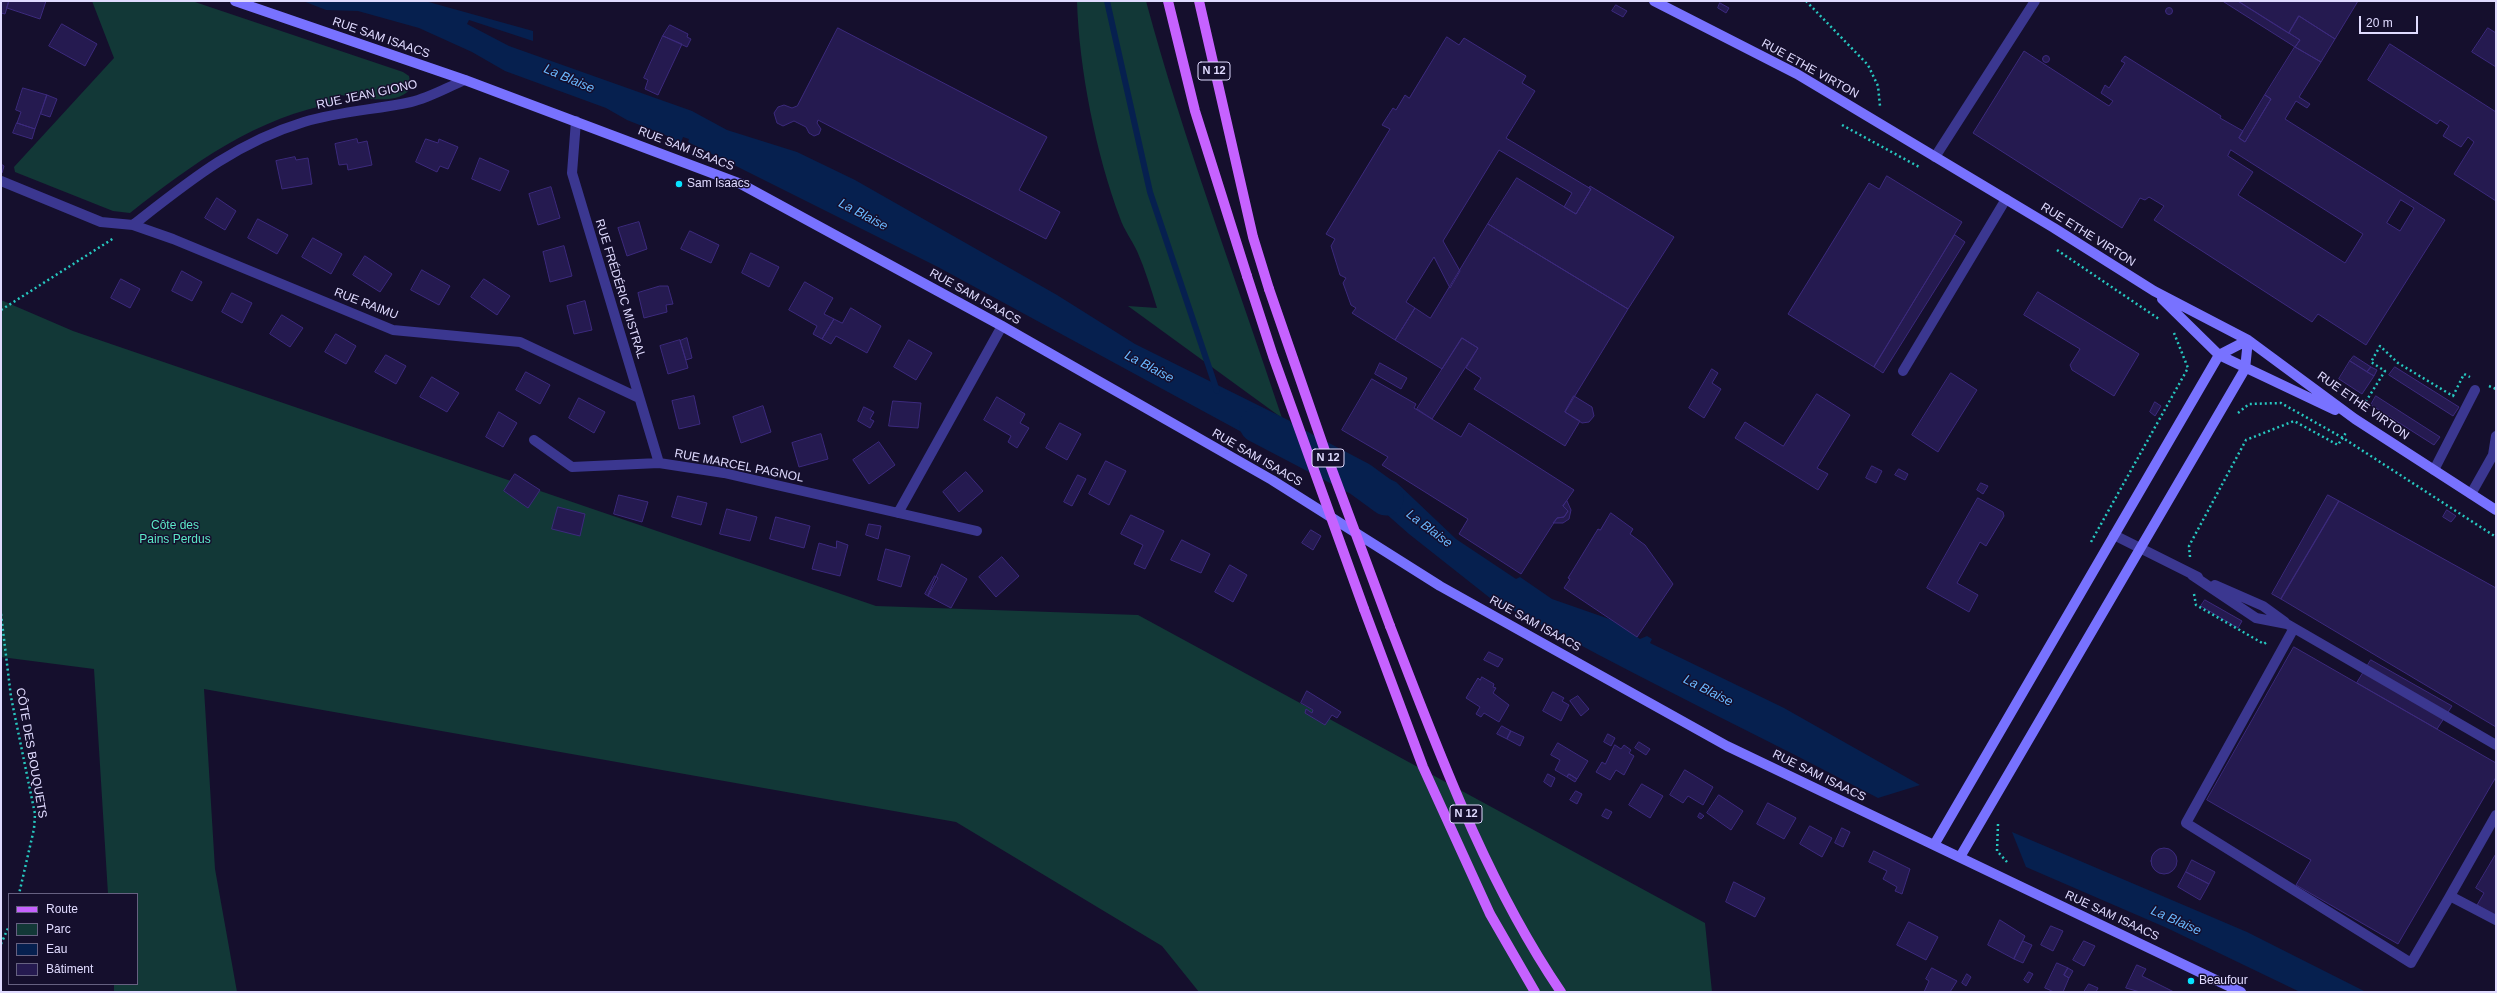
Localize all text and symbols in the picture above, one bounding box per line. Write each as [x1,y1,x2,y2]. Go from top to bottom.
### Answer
scale bar [2361,8,2420,34]
street label: RUE SAM ISAACS [330,15,432,61]
text: 20 m [2366,16,2393,30]
street label: RUE ETHE VIRTON [1759,36,1861,102]
water label: La Blaise [541,61,597,97]
road number: N 12 [1198,62,1230,80]
street label: RUE JEAN GIONO [315,77,419,113]
street label: RUE SAM ISAACS [636,124,736,174]
place label: Sam Isaacs [687,177,750,191]
marker: Sam Isaacs [674,179,684,189]
water label: La Blaise [836,196,890,234]
street label: RUE ETHE VIRTON [2038,200,2138,270]
street label: RUE FRÉDÉRIC MISTRAL [592,217,648,361]
street label: RUE SAM ISAACS [927,266,1023,328]
street label: RUE RAIMU [332,285,400,323]
water label: La Blaise [1122,348,1176,386]
street label: RUE ETHE VIRTON [2314,369,2412,443]
street label: RUE SAM ISAACS [1209,426,1305,490]
street label: RUE MARCEL PAGNOL [673,446,805,486]
road number: N 12 [1312,449,1344,467]
water label: La Blaise [1403,507,1455,551]
park label: Côte des Pains Perdus [139,519,211,547]
street label: RUE SAM ISAACS [1487,593,1583,655]
water label: La Blaise [1681,672,1735,710]
street label: CÔTE DES BOUQUETS [12,687,50,819]
street label: RUE SAM ISAACS [1770,747,1868,805]
road number: N 12 [1450,805,1482,823]
street label: RUE SAM ISAACS [2063,888,2161,944]
legend [8,893,138,985]
text: Route [46,902,78,916]
water label: La Blaise [2148,903,2204,939]
text: Parc [46,922,71,936]
text: Eau [46,942,67,956]
text: Bâtiment [46,962,93,976]
place label: Beaufour [2199,974,2248,988]
marker: Beaufour [2186,976,2196,986]

